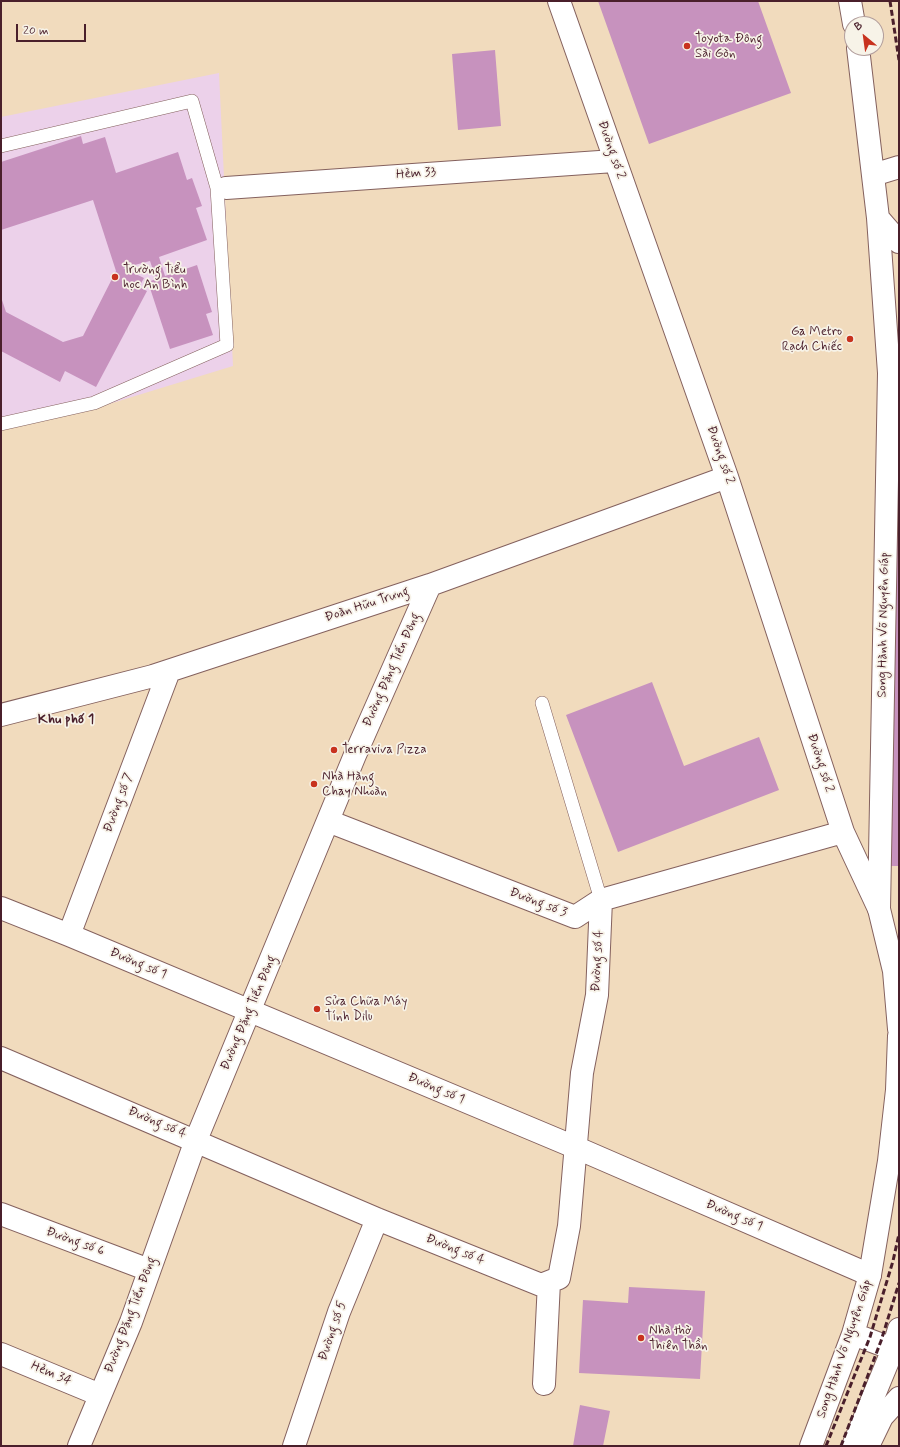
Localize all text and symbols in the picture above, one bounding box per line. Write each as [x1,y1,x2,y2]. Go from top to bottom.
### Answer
scale bar [18,16,88,42]
north arrow [844,16,884,56]
text: B [852,19,865,34]
text: 20 m [23,23,49,39]
place label: Toyota Đông Sài Gòn [695,31,762,62]
marker: Toyota Đông Sài Gòn [682,41,692,51]
street label: Đường số 2 [594,119,628,181]
street label: Hẻm 33 [395,165,437,183]
place label: Trường Tiểu học An Bình [123,262,187,293]
marker: Trường Tiểu học An Bình [110,272,120,282]
place label: Ga Metro Rạch Chiếc [782,324,842,355]
marker: Ga Metro Rạch Chiếc [845,334,855,344]
street label: Đường số 2 [703,424,737,486]
street label: Song Hành Võ Nguyên Giáp [875,552,893,698]
street label: Đoàn Hữu Trưng [323,584,411,626]
street label: Đường Đặng Tiến Đông [360,611,424,729]
district label: Khu phố 1 [38,712,94,728]
street label: Đường số 2 [803,732,837,794]
place label: Terraviva Pizza [342,742,427,758]
marker: Terraviva Pizza [329,745,339,755]
place label: Nhà Hàng Chay Nhoàn [322,769,387,800]
street label: Đường số 7 [101,771,137,835]
marker: Nhà Hàng Chay Nhoàn [309,779,319,789]
street label: Đường số 3 [507,885,569,921]
street label: Đường số 4 [589,930,607,992]
street label: Đường số 1 [107,945,169,983]
street label: Đường Đặng Tiến Đông [218,953,280,1073]
place label: Sửa Chữa Máy Tính Dilu [325,994,407,1025]
marker: Sửa Chữa Máy Tính Dilu [312,1004,322,1014]
street label: Đường số 1 [405,1070,467,1108]
street label: Đường số 4 [125,1104,189,1142]
street label: Đường số 1 [703,1197,765,1235]
street label: Đường số 6 [44,1224,106,1260]
street label: Đường số 4 [423,1231,487,1269]
street label: Đường Đặng Tiến Đông [102,1255,160,1375]
street label: Song Hành Võ Nguyên Giáp [814,1278,876,1420]
street label: Đường số 5 [316,1299,350,1363]
place label: Nhà thờ Thiên Thần [649,1323,708,1354]
marker: Nhà thờ Thiên Thần [636,1333,646,1343]
street label: Hẻm 34 [28,1359,74,1389]

